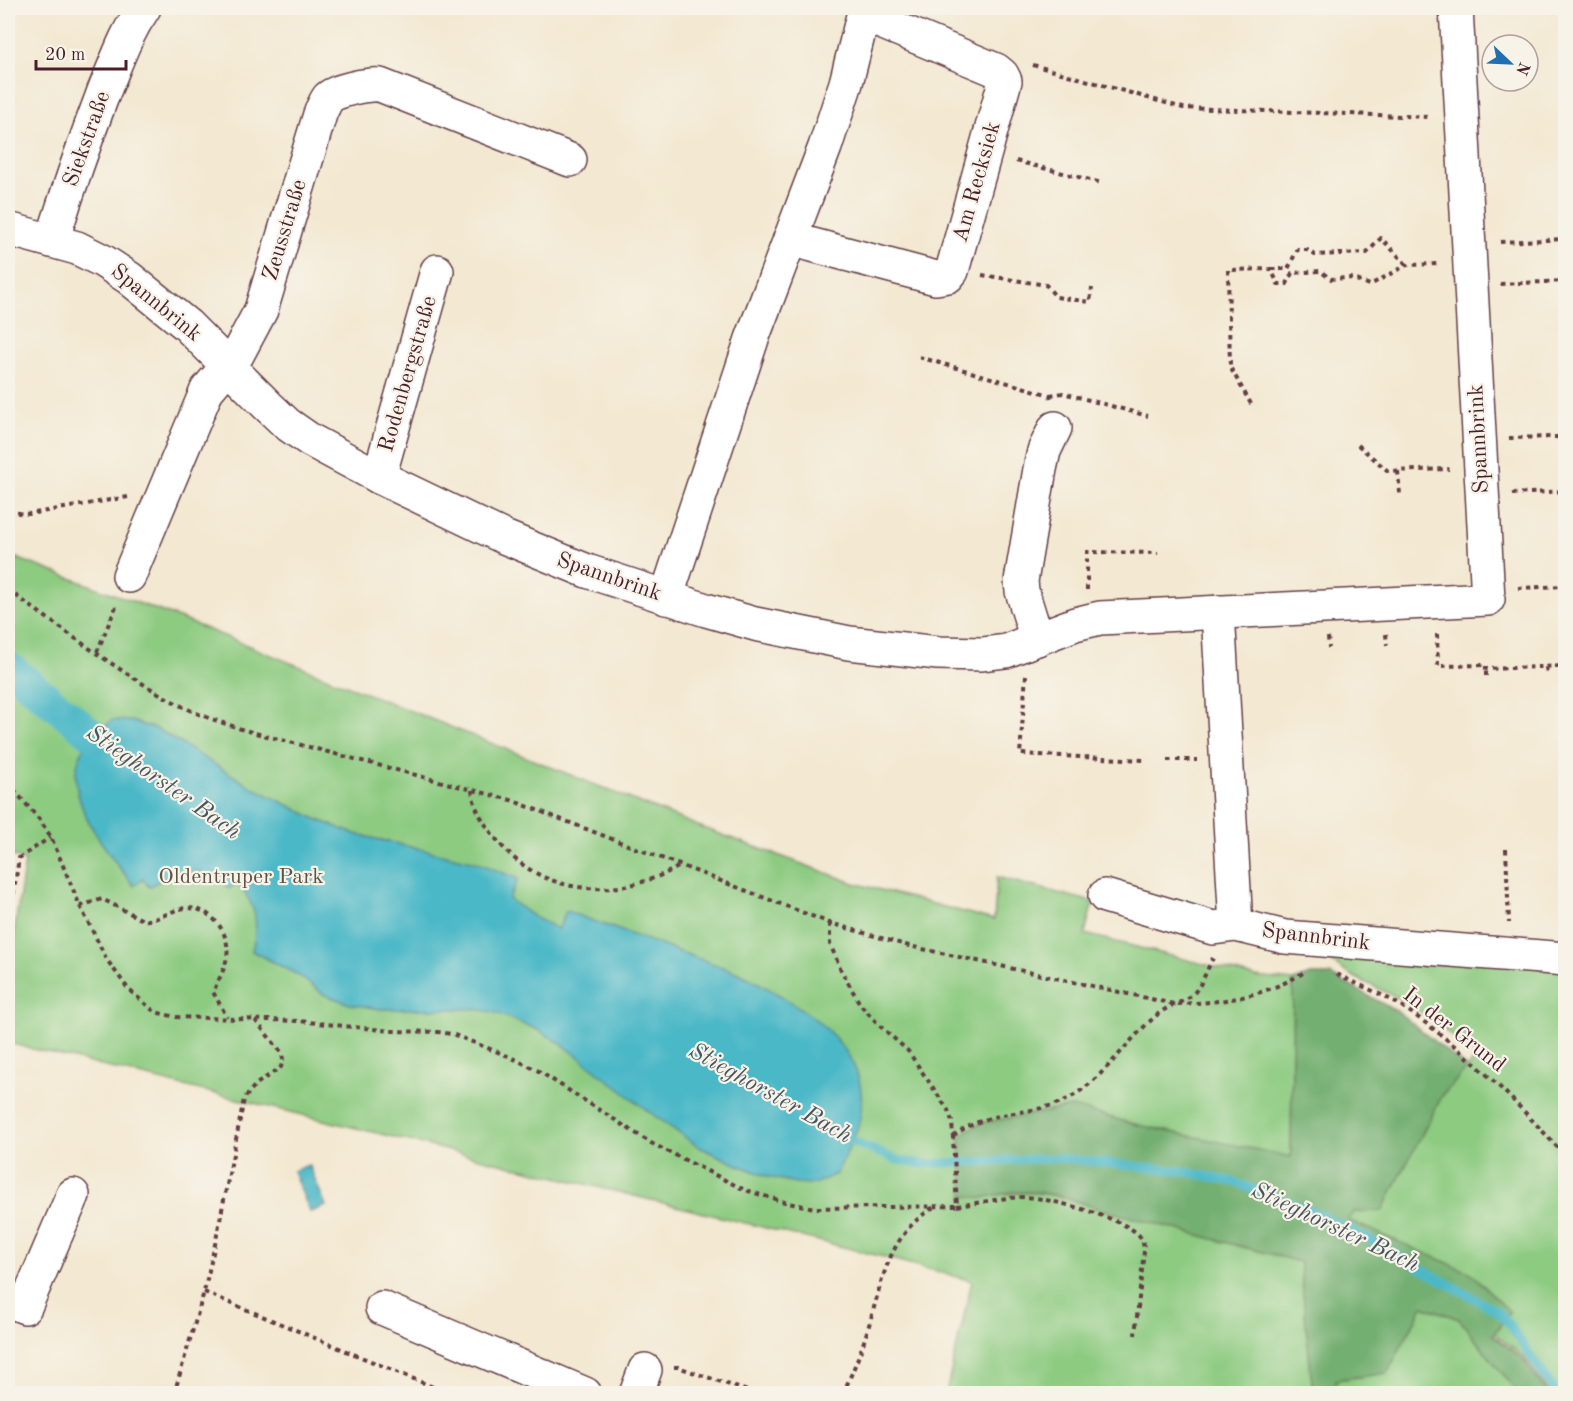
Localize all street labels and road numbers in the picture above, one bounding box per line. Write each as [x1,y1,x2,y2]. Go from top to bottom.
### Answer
street label: Siekstraße [60,88,114,190]
street label: Am Recksiek [949,119,1005,245]
street label: Zeusstraße [259,177,311,283]
street label: Spannbrink [107,260,205,346]
street label: Rodenbergstraße [375,293,441,455]
street label: Spannbrink [1465,384,1493,494]
street label: Spannbrink [554,549,664,605]
street label: Spannbrink [1260,919,1372,955]
street label: In der Grund [1399,983,1509,1077]

